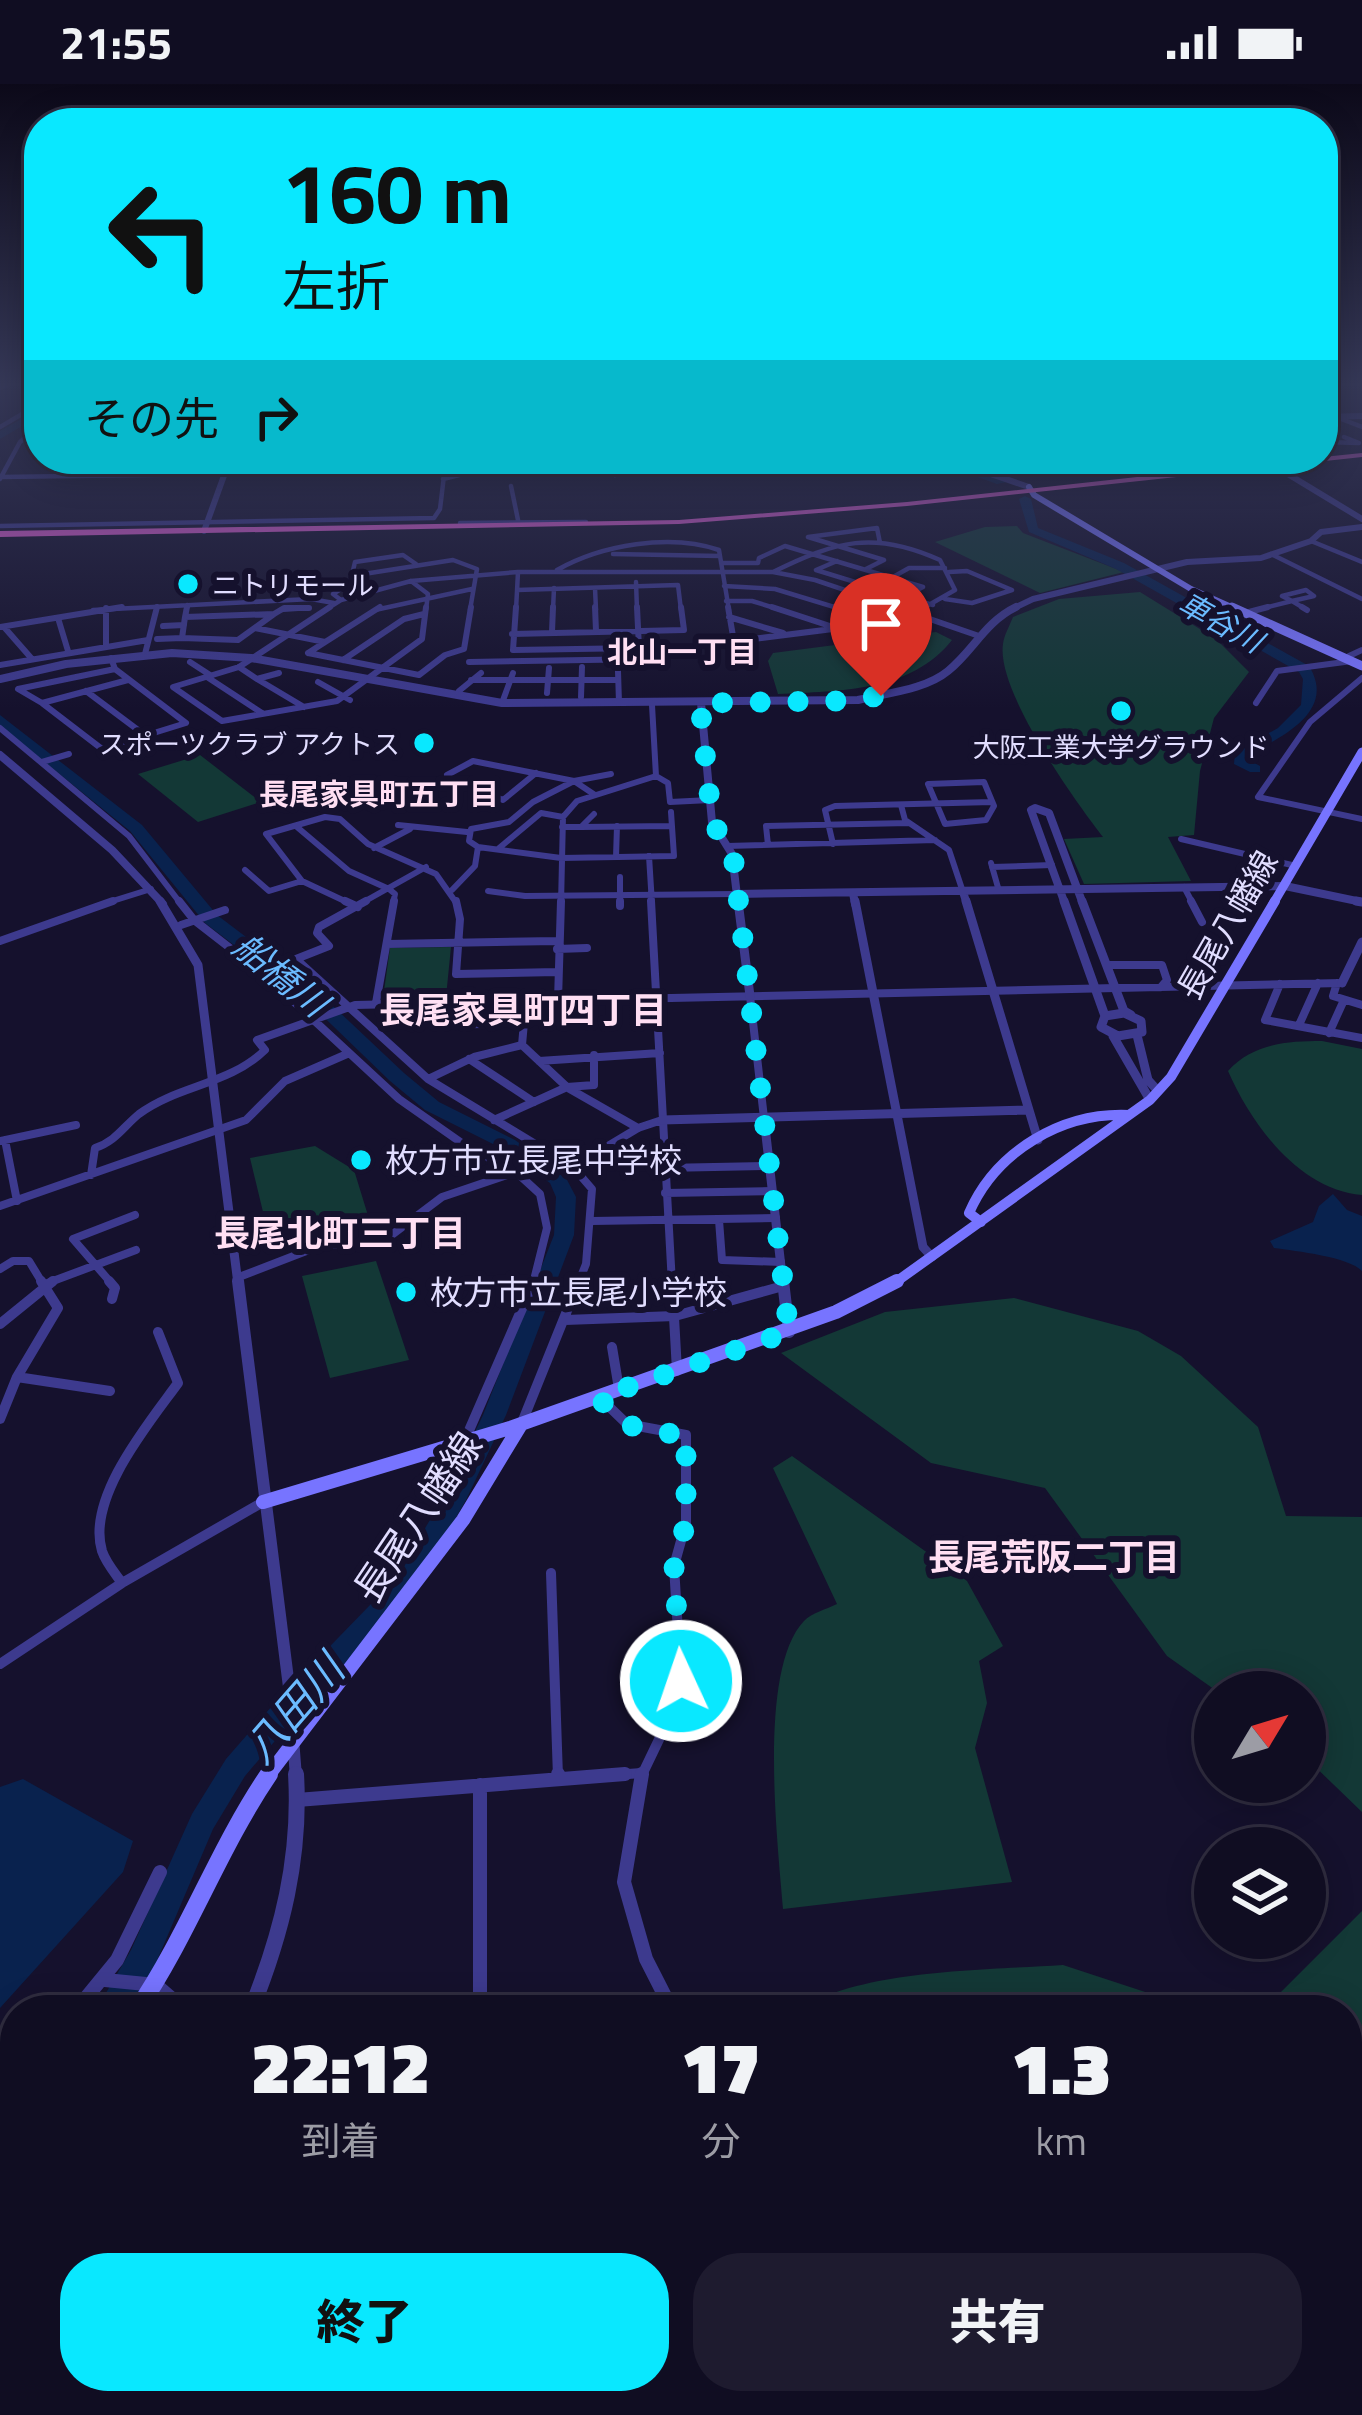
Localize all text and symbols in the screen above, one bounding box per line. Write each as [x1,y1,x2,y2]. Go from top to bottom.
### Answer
text: 21:55 [60,8,172,76]
text: 160 m [282,128,512,256]
icon: left [84,156,240,312]
text: 左折 [282,245,390,327]
text: その先 [84,384,219,452]
icon: right [243,384,309,450]
place label: ニトリモール [212,564,374,605]
marker: ニトリモール [175,571,201,597]
pin [830,573,932,696]
water label: 車谷川 [1170,580,1274,665]
icon: arrive [848,591,914,657]
district label: 北山一丁目 [607,629,757,675]
marker: 大阪工業大学グラウンド [1108,698,1134,724]
place label: スポーツクラブ アクトス [99,723,400,764]
place label: 大阪工業大学グラウンド [973,726,1270,767]
marker: スポーツクラブ アクトス [411,730,437,756]
district label: 長尾家具町五丁目 [259,771,499,817]
street label: 長尾八幡線 [1164,841,1290,1009]
water label: 船橋川 [222,919,343,1032]
district label: 長尾家具町四丁目 [379,982,667,1037]
place label: 枚方市立長尾中学校 [385,1135,682,1185]
marker: 枚方市立長尾中学校 [348,1147,374,1173]
district label: 長尾北町三丁目 [214,1205,466,1260]
place label: 枚方市立長尾小学校 [430,1267,727,1317]
marker: 枚方市立長尾小学校 [393,1279,419,1305]
street label: 長尾八幡線 [338,1420,496,1614]
district label: 長尾荒阪二丁目 [928,1529,1180,1584]
position arrow [618,1618,744,1744]
water label: 八田川 [228,1636,361,1777]
north arrow [1194,1671,1326,1803]
map controls [1194,1671,1326,1959]
button: layers [1194,1827,1326,1959]
text: 22:12 [251,2011,430,2121]
text: 17 [681,2011,760,2121]
text: 1.3 [1011,2012,1111,2122]
text: 到着 [302,2111,380,2170]
text: 分 [701,2111,740,2170]
text: km [1036,2111,1087,2170]
button: 終了 [60,2253,669,2391]
button: 共有 [693,2253,1302,2391]

